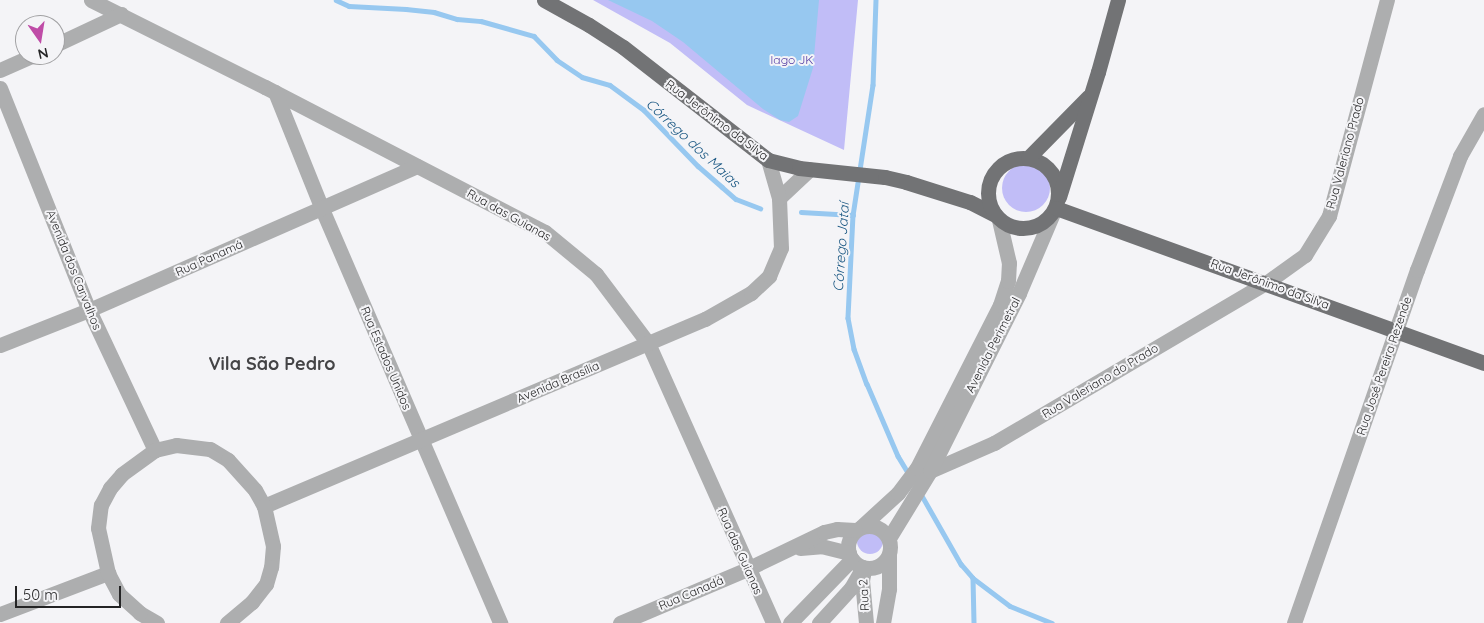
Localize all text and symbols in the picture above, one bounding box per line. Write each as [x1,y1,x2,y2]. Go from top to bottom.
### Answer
north arrow [15,15,65,65]
text: N [36,44,50,64]
park label: lago JK [771,53,813,67]
street label: Rua Jerônimo da Silva [663,77,771,163]
water label: Córrego dos Maias [643,95,743,191]
street label: Rua Valeriano Prado [1323,96,1367,210]
street label: Rua das Guianas [465,186,553,244]
water label: Córrego Jataí [830,202,852,292]
street label: Avenida dos Carvalhos [43,208,105,332]
street label: Rua Panamá [173,237,245,279]
street label: Rua Jerônimo da Silva [1209,256,1331,312]
street label: Avenida Perimetral [963,295,1023,395]
street label: Rua José Pereira Rezende [1353,295,1415,437]
street label: Rua Estados Unidos [358,304,414,412]
street label: Rua Valeriano do Prado [1039,341,1161,421]
district label: Vila São Pedro [208,353,336,375]
street label: Avenida Brasília [515,358,601,406]
street label: Rua das Guianas [714,505,766,597]
street label: Rua Canadá [656,573,726,613]
scale bar [18,576,124,608]
street label: Rua 2 [856,579,872,611]
text: 50 m [23,585,58,604]

